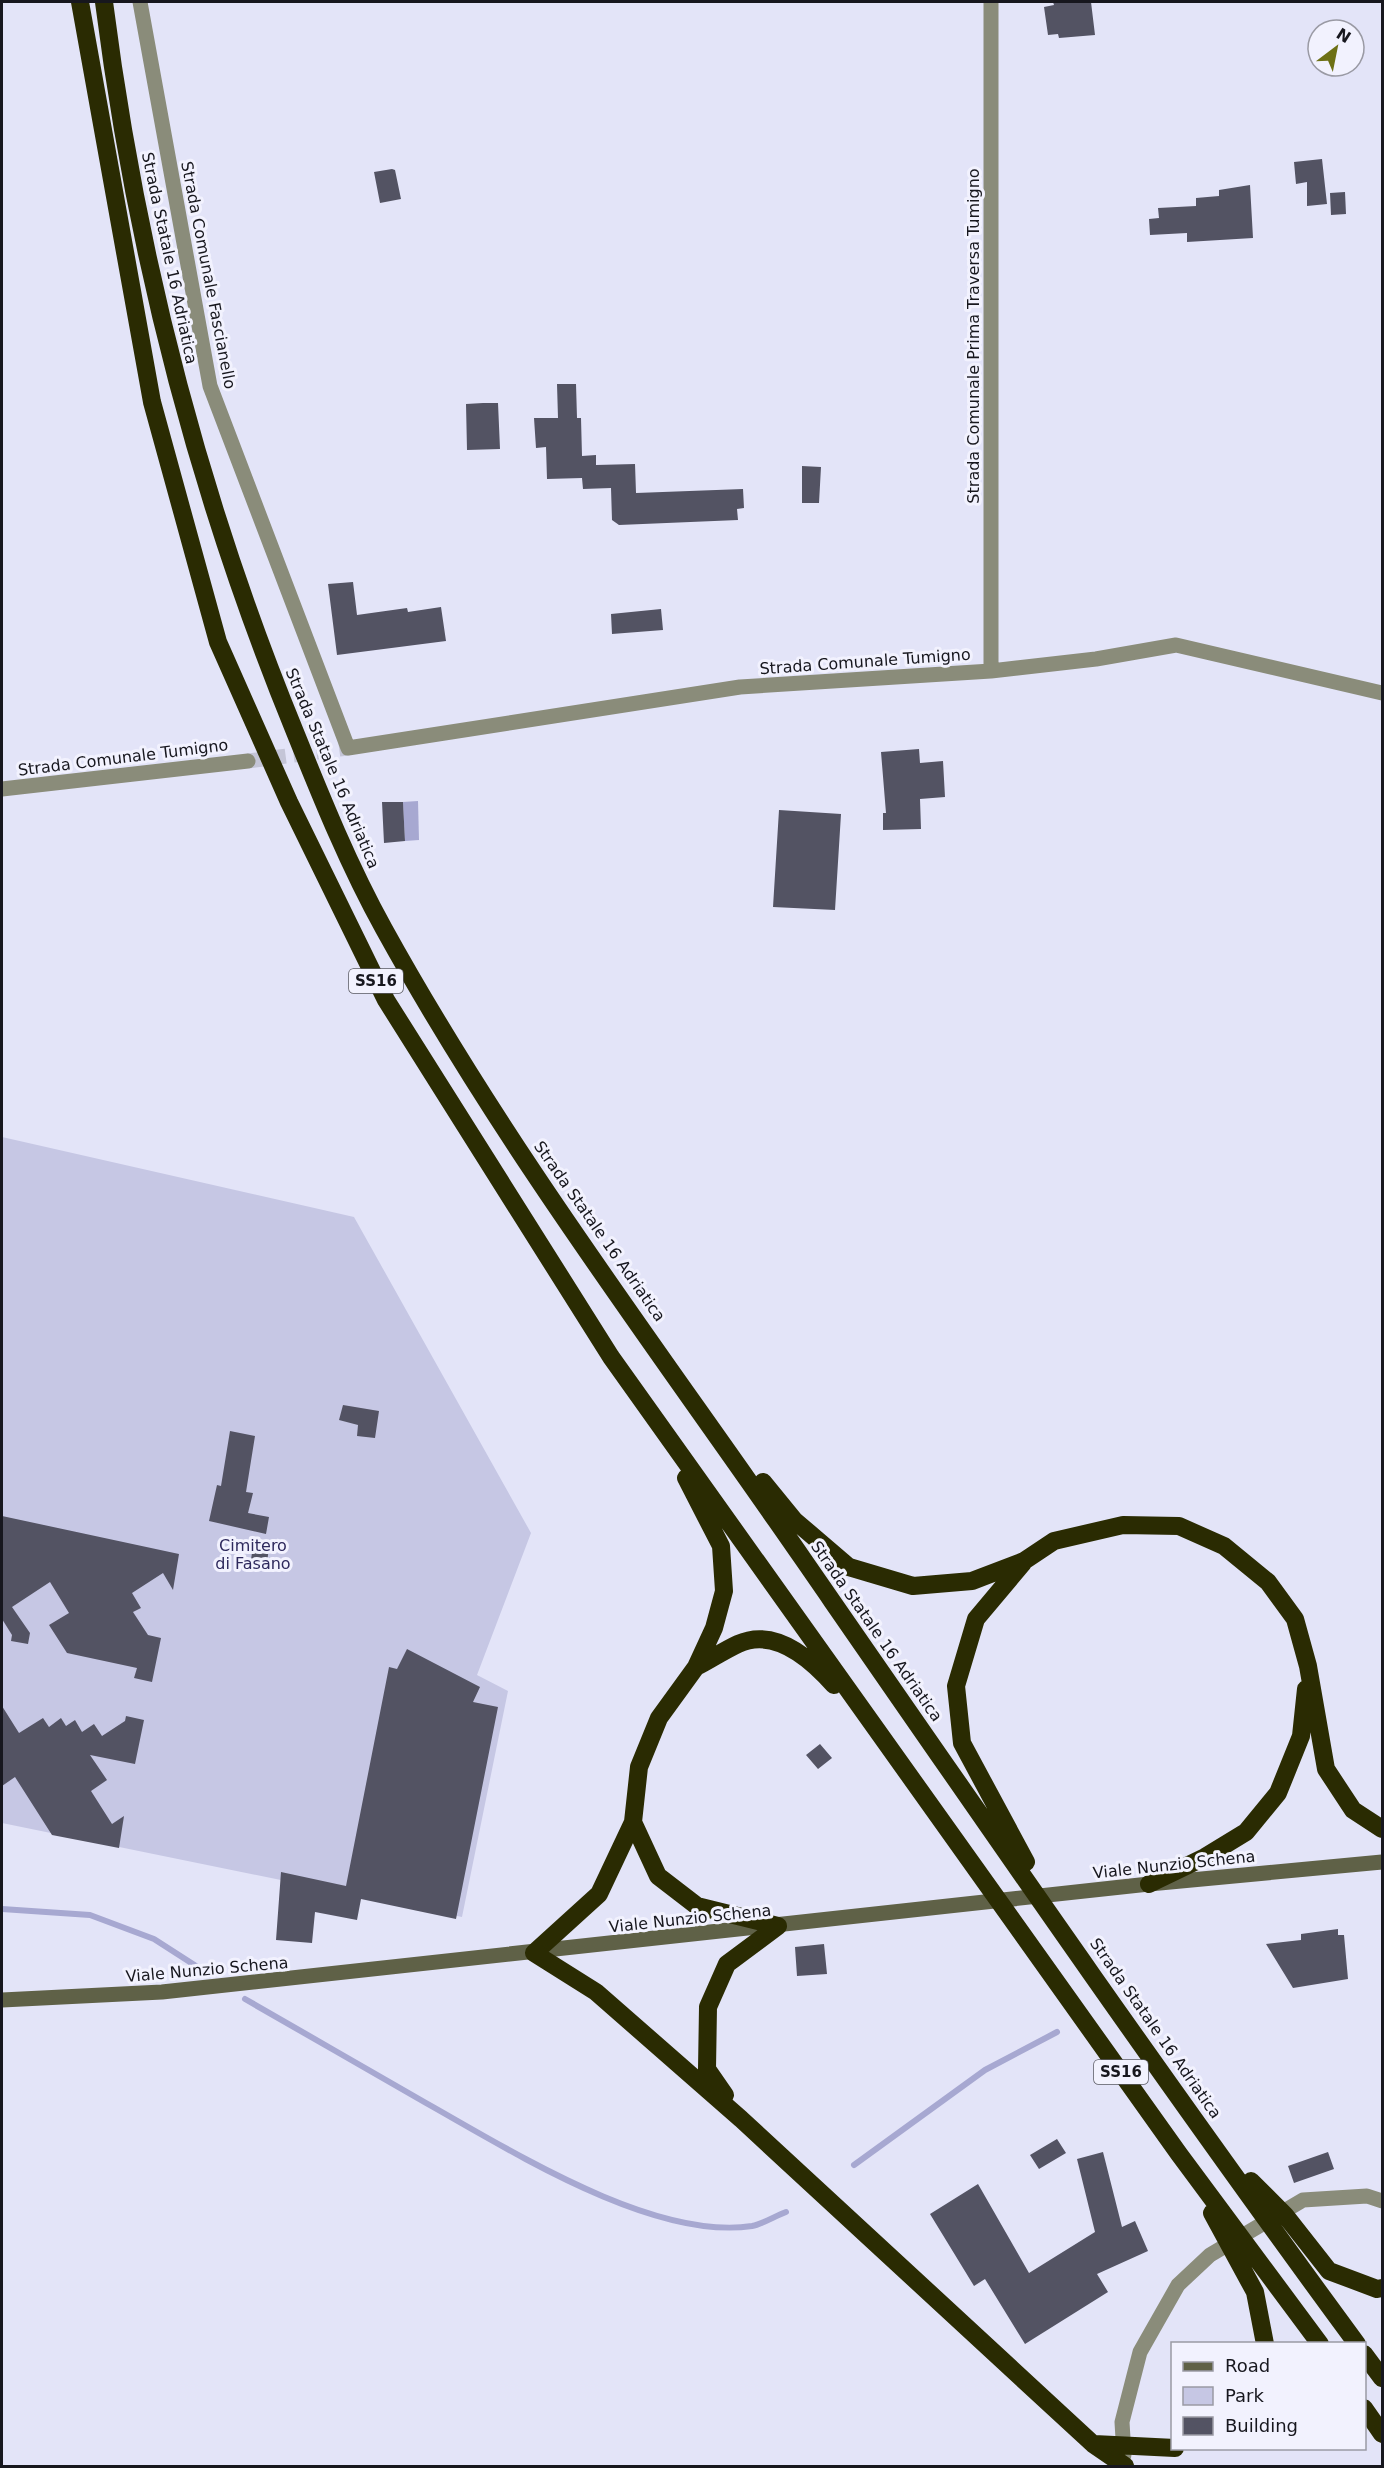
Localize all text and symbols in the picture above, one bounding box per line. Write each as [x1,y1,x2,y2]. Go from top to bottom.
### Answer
north arrow [1306,18,1366,78]
text: N [1333,24,1354,47]
street label: Strada Statale 16 Adriatica [138,151,201,366]
street label: Strada Comunale Fascianello [177,160,240,391]
street label: Strada Comunale Prima Traversa Tumigno [964,168,983,504]
street label: Strada Comunale Tumigno [759,645,971,678]
street label: Strada Statale 16 Adriatica [282,665,383,871]
street label: Strada Comunale Tumigno [17,735,229,780]
road number: SS16 [349,969,403,993]
street label: Strada Statale 16 Adriatica [530,1137,669,1325]
park label: Cimitero di Fasano [215,1536,291,1573]
street label: Strada Statale 16 Adriatica [807,1537,946,1725]
street label: Viale Nunzio Schena [1092,1847,1256,1882]
street label: Viale Nunzio Schena [608,1901,772,1936]
street label: Strada Statale 16 Adriatica [1086,1934,1225,2122]
street label: Viale Nunzio Schena [125,1953,289,1986]
road number: SS16 [1094,2060,1148,2084]
legend [1171,2342,1366,2450]
text: Road [1225,2355,1270,2376]
text: Park [1225,2385,1264,2406]
text: Building [1225,2415,1298,2436]

